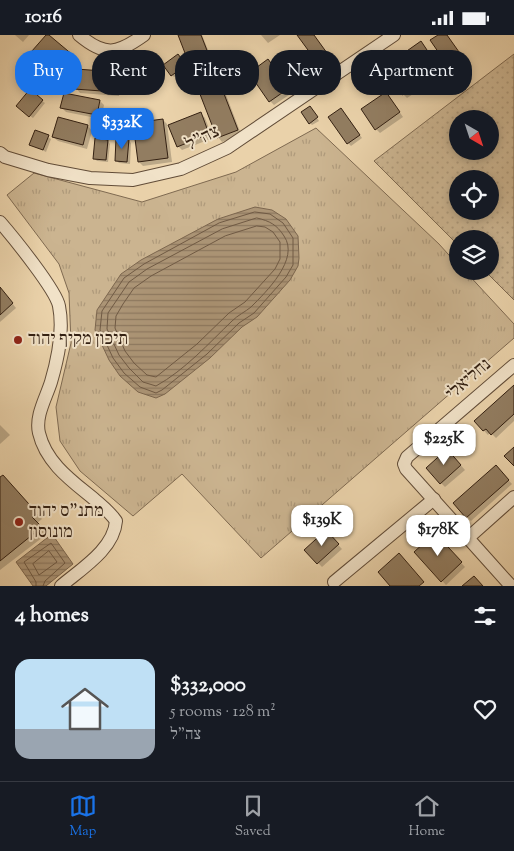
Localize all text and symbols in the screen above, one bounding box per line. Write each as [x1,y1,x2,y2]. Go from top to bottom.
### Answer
text: 10:16 [25,4,62,31]
chip: Buy [15,50,82,95]
chip: Rent [92,50,165,95]
chip: Filters [175,50,259,95]
chip: New [269,50,341,95]
chip: Apartment [351,50,472,95]
pin: $332K [87,107,157,150]
north arrow [449,110,499,160]
map controls [449,110,499,280]
text: $332K [102,112,142,135]
street label: צה"ל [181,119,225,159]
button: locate [449,170,499,220]
button: layers [449,230,499,280]
place label: תיכון מקיף יהוד [28,327,128,353]
marker: תיכון מקיף יהוד [12,334,24,346]
street label: נחליאלי [441,353,497,407]
pin: $225K [409,423,479,466]
text: $225K [424,428,464,451]
place label: מתנ"ס יהוד מונוסון [29,499,104,546]
pin: $139K [287,505,357,547]
text: $139K [302,509,342,532]
pin: $178K [403,515,473,557]
marker: מתנ"ס יהוד מונוסון [13,516,25,528]
text: $178K [417,519,459,542]
text: 4 homes [15,601,89,631]
icon: filters [471,602,499,630]
text: $332,000 [170,671,246,701]
icon: home [55,679,115,739]
icon: heart [471,695,499,723]
text: 5 rooms · 128 m² [170,701,276,724]
text: צה"ל [170,724,201,747]
tab: Map [69,792,97,842]
tab: Saved [235,792,271,842]
tab: Home [408,792,445,842]

